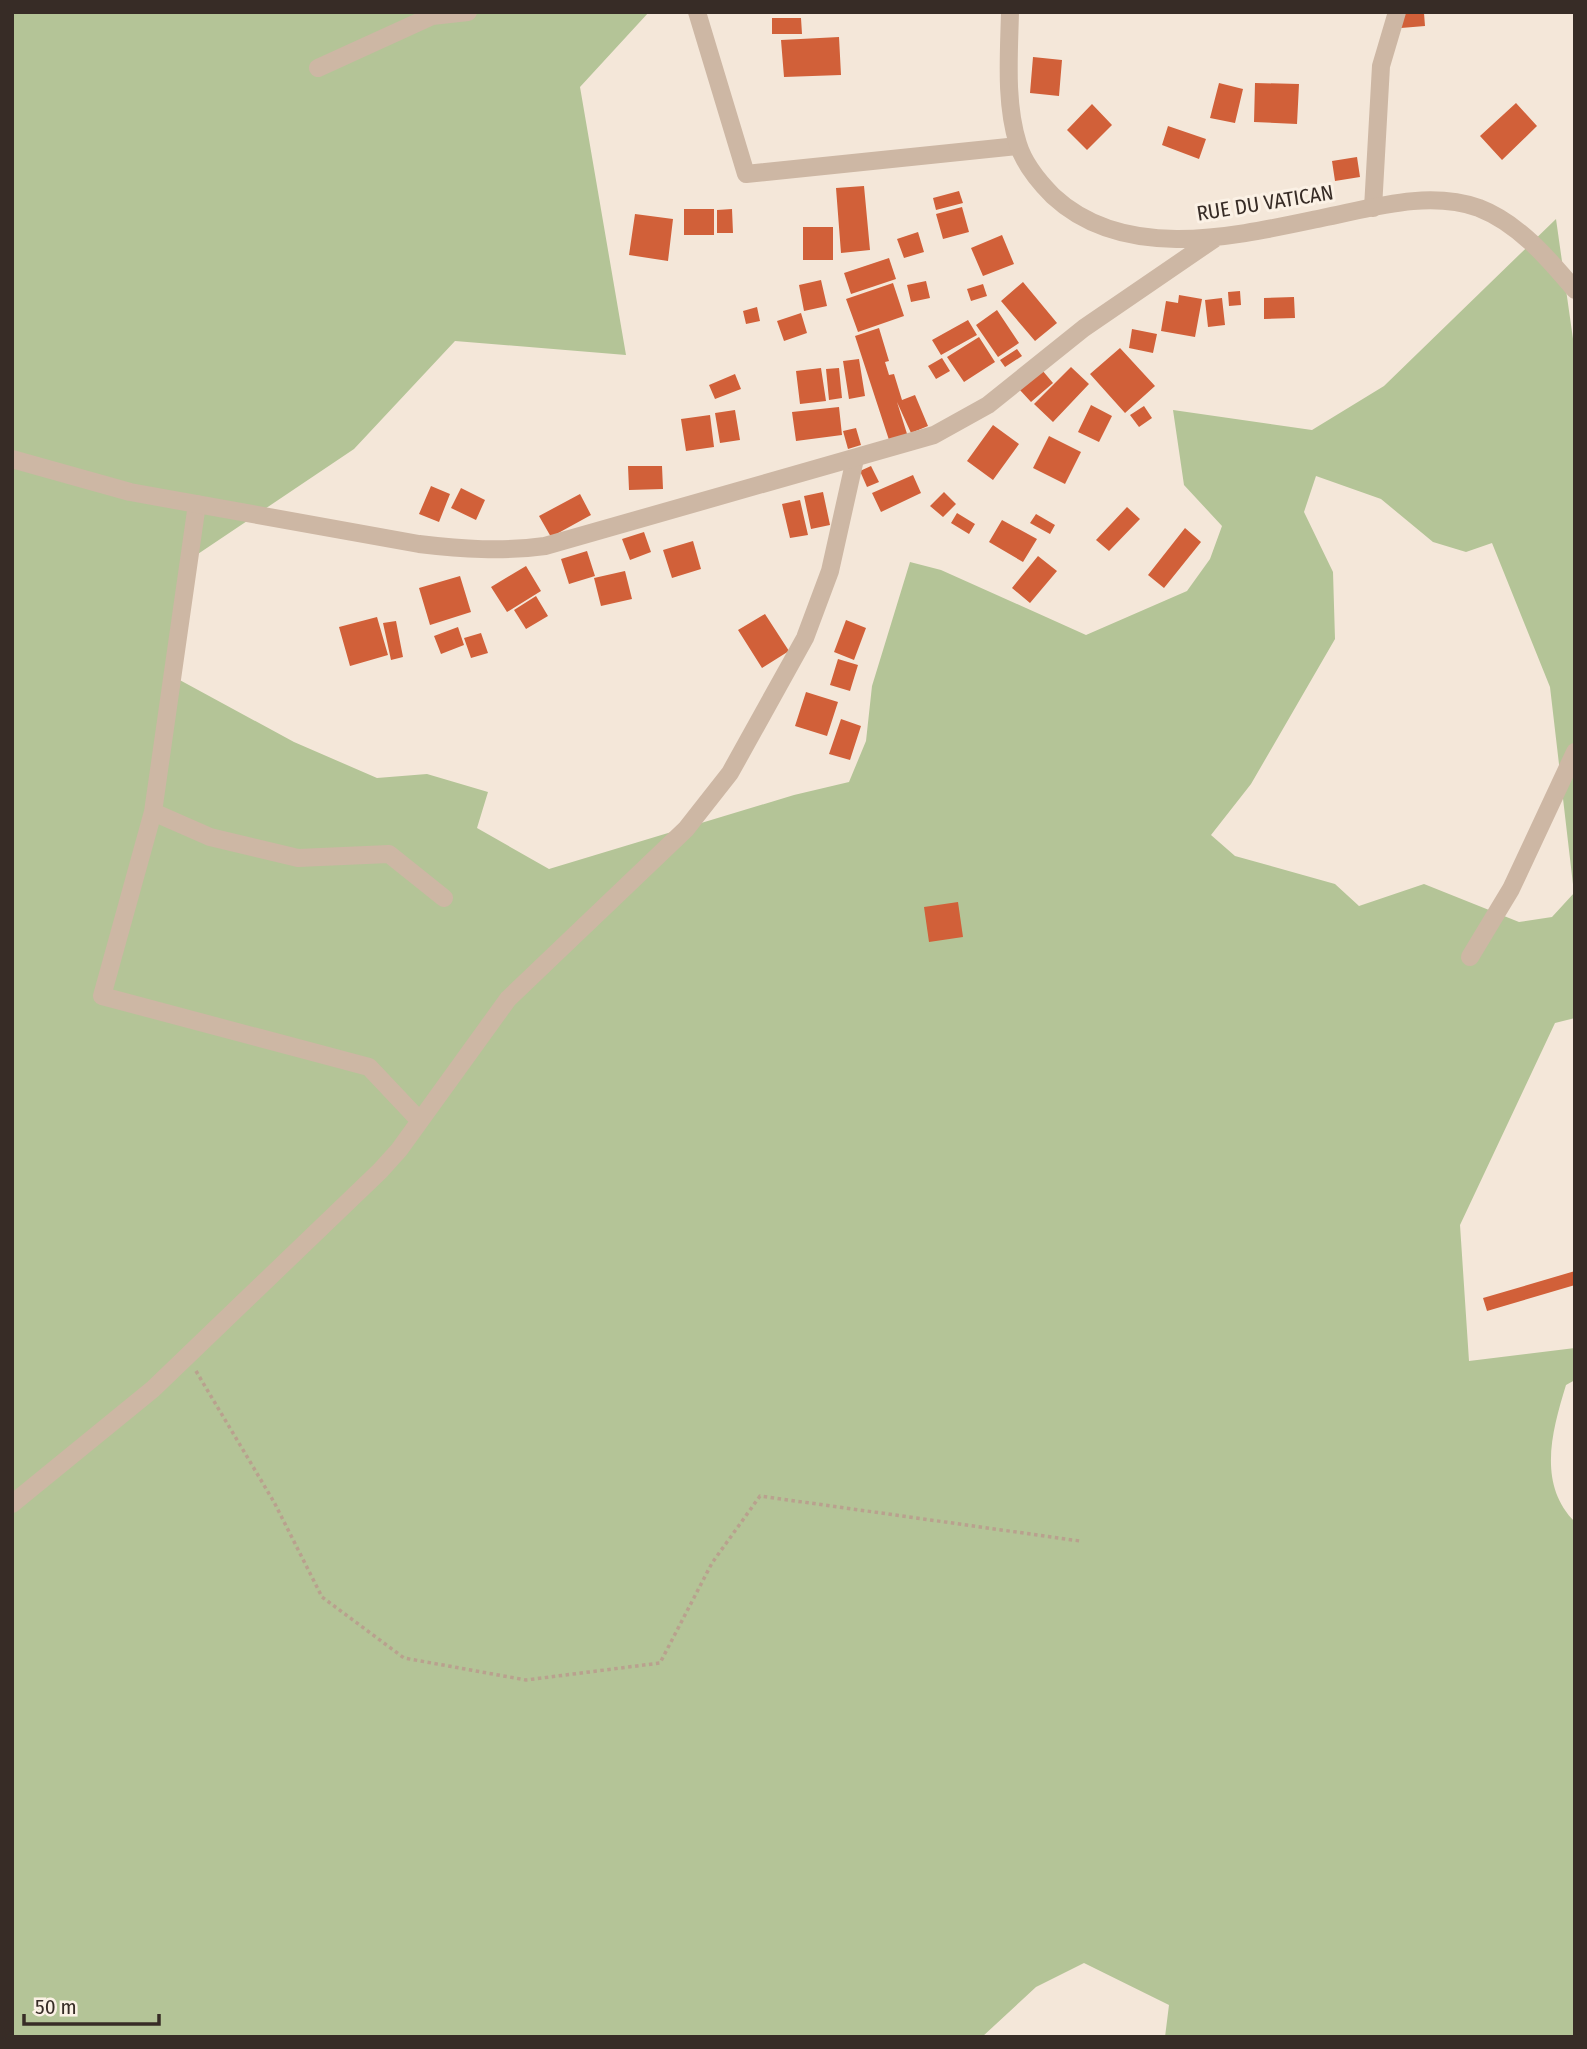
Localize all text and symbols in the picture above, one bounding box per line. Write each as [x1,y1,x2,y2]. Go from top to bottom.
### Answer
street label: RUE DU VATICAN [1195,179,1335,227]
scale bar [24,1982,159,2026]
text: 50 m [35,1994,77,2020]

